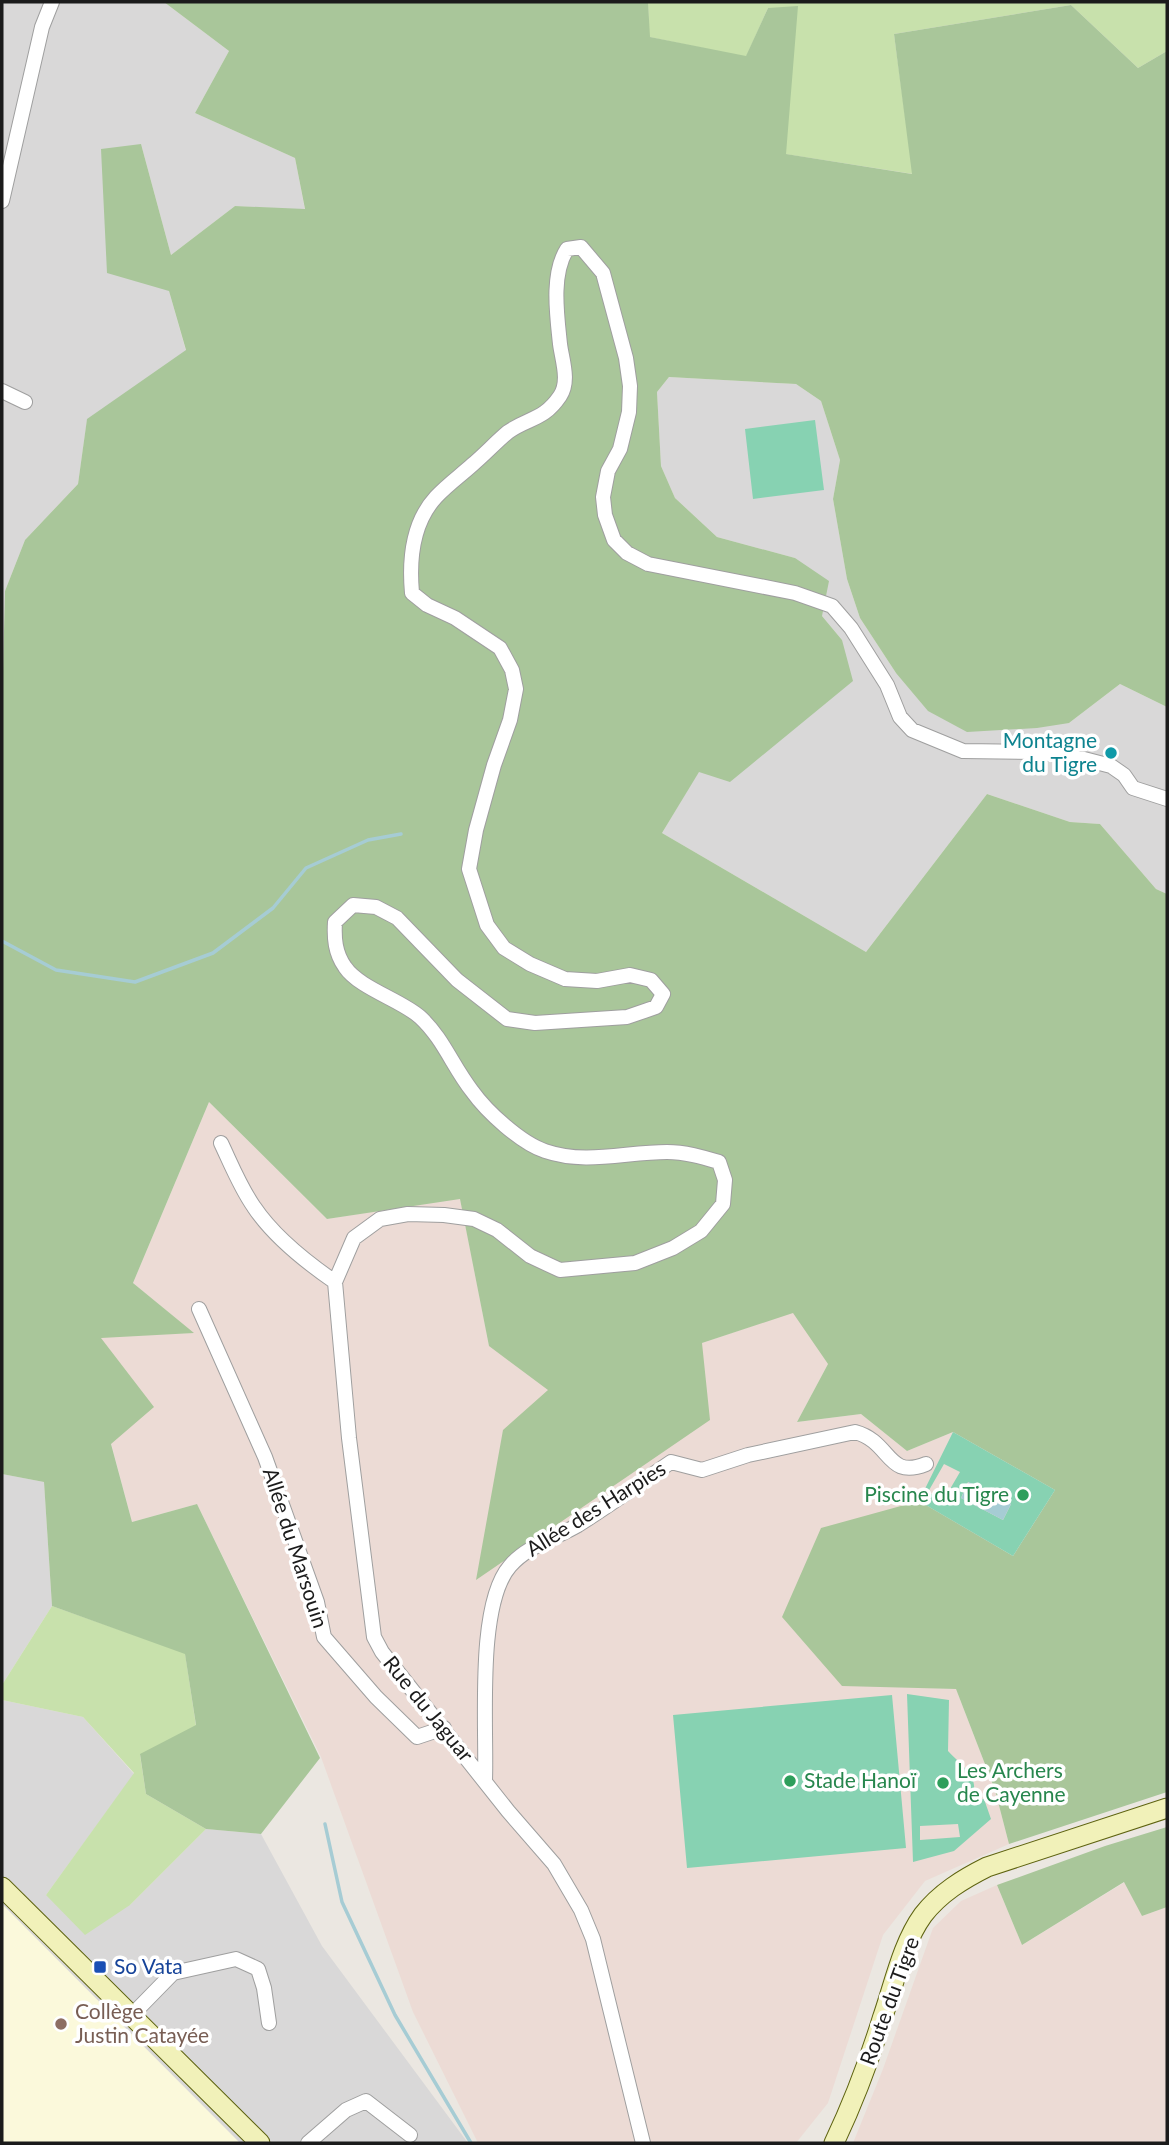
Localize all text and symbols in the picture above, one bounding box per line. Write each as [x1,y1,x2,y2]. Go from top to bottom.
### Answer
place label: Montagne du Tigre [1003,727,1097,776]
marker: Montagne du Tigre [1103,745,1119,761]
street label: Allée des Harpies [521,1455,670,1561]
street label: Allée du Marsouin [259,1464,334,1631]
place label: Piscine du Tigre [864,1481,1009,1506]
marker: Piscine du Tigre [1015,1487,1031,1503]
street label: Rue du Jaguar [379,1650,480,1766]
place label: Les Archers de Cayenne [957,1757,1066,1806]
place label: Stade Hanoï [804,1767,917,1792]
marker: Stade Hanoï [782,1773,798,1789]
marker: Les Archers de Cayenne [935,1775,951,1791]
street label: Route du Tigre [854,1933,923,2068]
place label: So Vata [114,1953,183,1978]
marker: So Vata [92,1959,108,1975]
place label: Collège Justin Catayée [75,1998,209,2047]
marker: Collège Justin Catayée [53,2016,69,2032]

